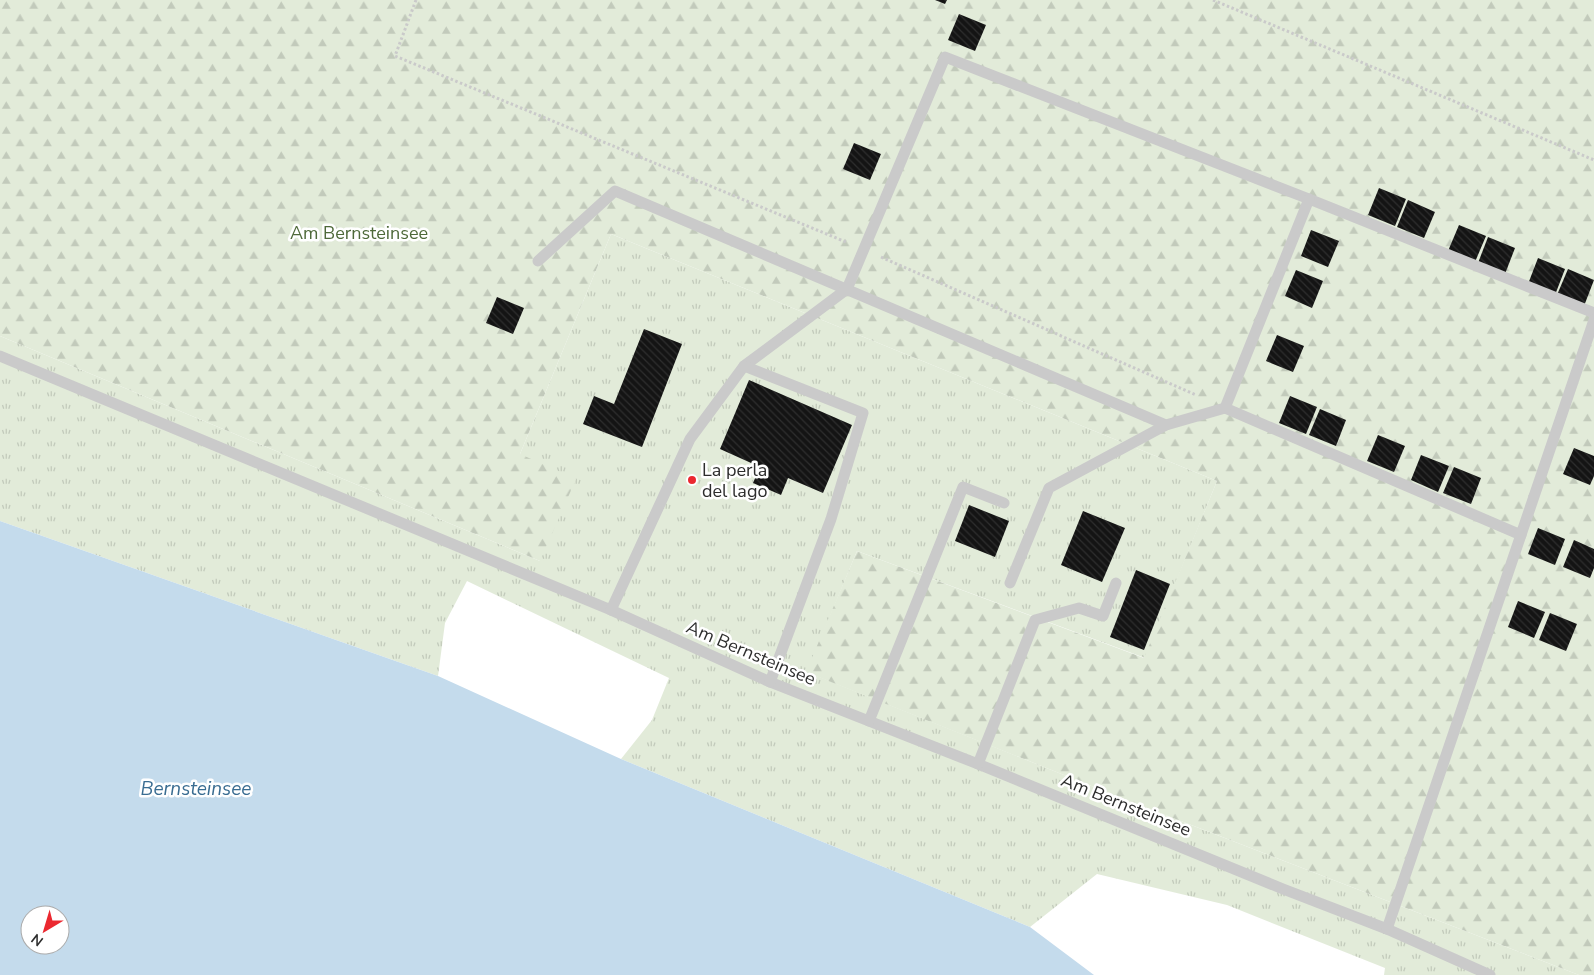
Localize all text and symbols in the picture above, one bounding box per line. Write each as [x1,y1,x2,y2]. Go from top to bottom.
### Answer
park label: Am Bernsteinsee [290,221,428,245]
place label: La perla del lago [702,458,767,503]
marker: La perla del lago [686,474,698,486]
street label: Am Bernsteinsee [683,615,819,691]
street label: Am Bernsteinsee [1057,768,1195,842]
water label: Bernsteinsee [141,776,251,802]
north arrow [20,905,70,955]
text: N [27,929,47,951]

